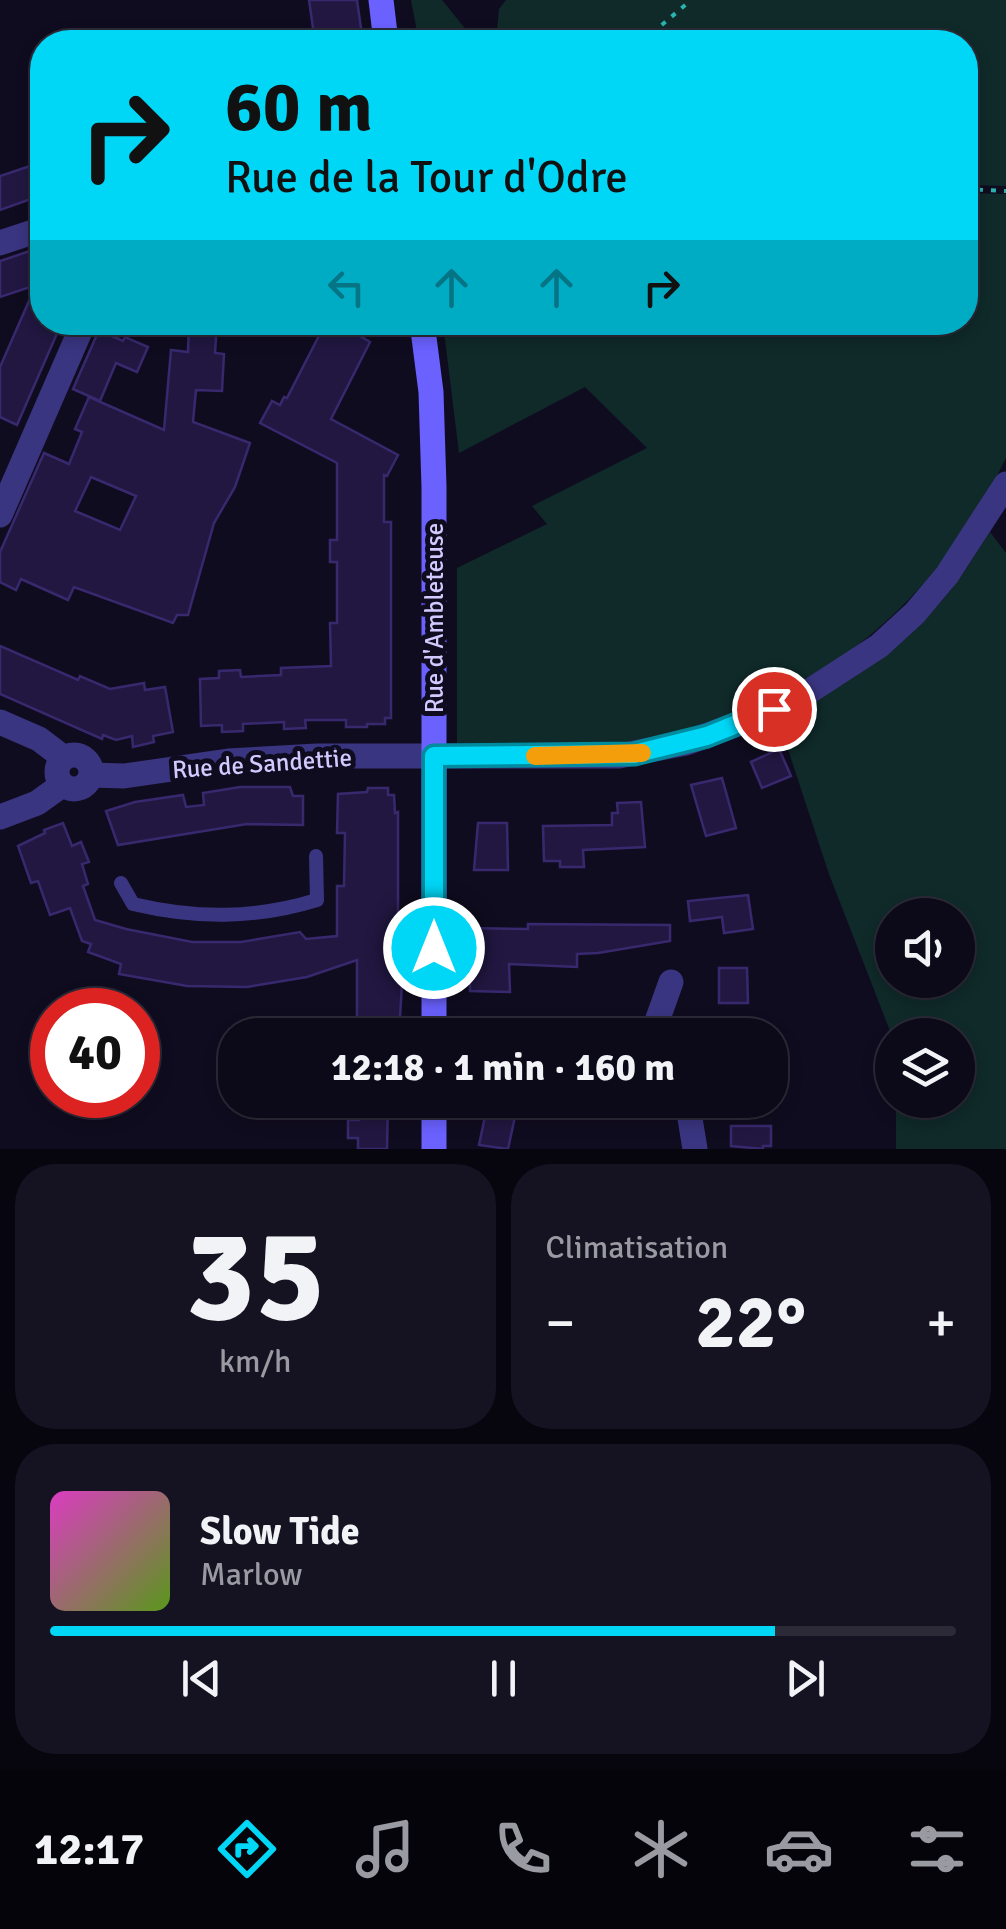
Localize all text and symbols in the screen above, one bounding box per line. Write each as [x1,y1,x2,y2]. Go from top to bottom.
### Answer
text: 60 m [225,64,373,150]
icon: right [60,70,190,200]
text: Rue de la Tour d'Odre [225,150,628,205]
icon: left [319,260,374,315]
icon: ahead [424,260,479,315]
icon: ahead [529,260,584,315]
icon: right [634,260,689,315]
street label: Rue d'Ambleteuse [419,523,450,713]
pin [732,667,817,752]
icon: arrive [747,682,802,737]
street label: Rue de Sandettie [171,742,353,785]
position arrow [382,896,486,1000]
map controls [875,898,975,1118]
button: sound [875,898,975,998]
speed limit sign: 40 [30,988,160,1118]
button: layers [875,1018,975,1118]
text: 12:18 · 1 min · 160 m [331,1044,675,1091]
text: 35 [185,1197,325,1357]
text: Climatisation [546,1228,728,1267]
text: 22° [695,1276,806,1369]
text: − [546,1289,575,1357]
text: + [926,1289,956,1357]
text: km/h [219,1342,291,1381]
text: Slow Tide [200,1508,360,1555]
text: Marlow [200,1555,302,1594]
icon: previous [174,1651,229,1706]
icon: pause [476,1651,531,1706]
icon: next [778,1651,833,1706]
icon: directions [212,1814,282,1884]
icon: music [350,1814,420,1884]
icon: phone [488,1814,558,1884]
icon: climate [626,1814,696,1884]
icon: car [764,1814,834,1884]
icon: filters [902,1814,972,1884]
text: 12:17 [34,1822,144,1877]

